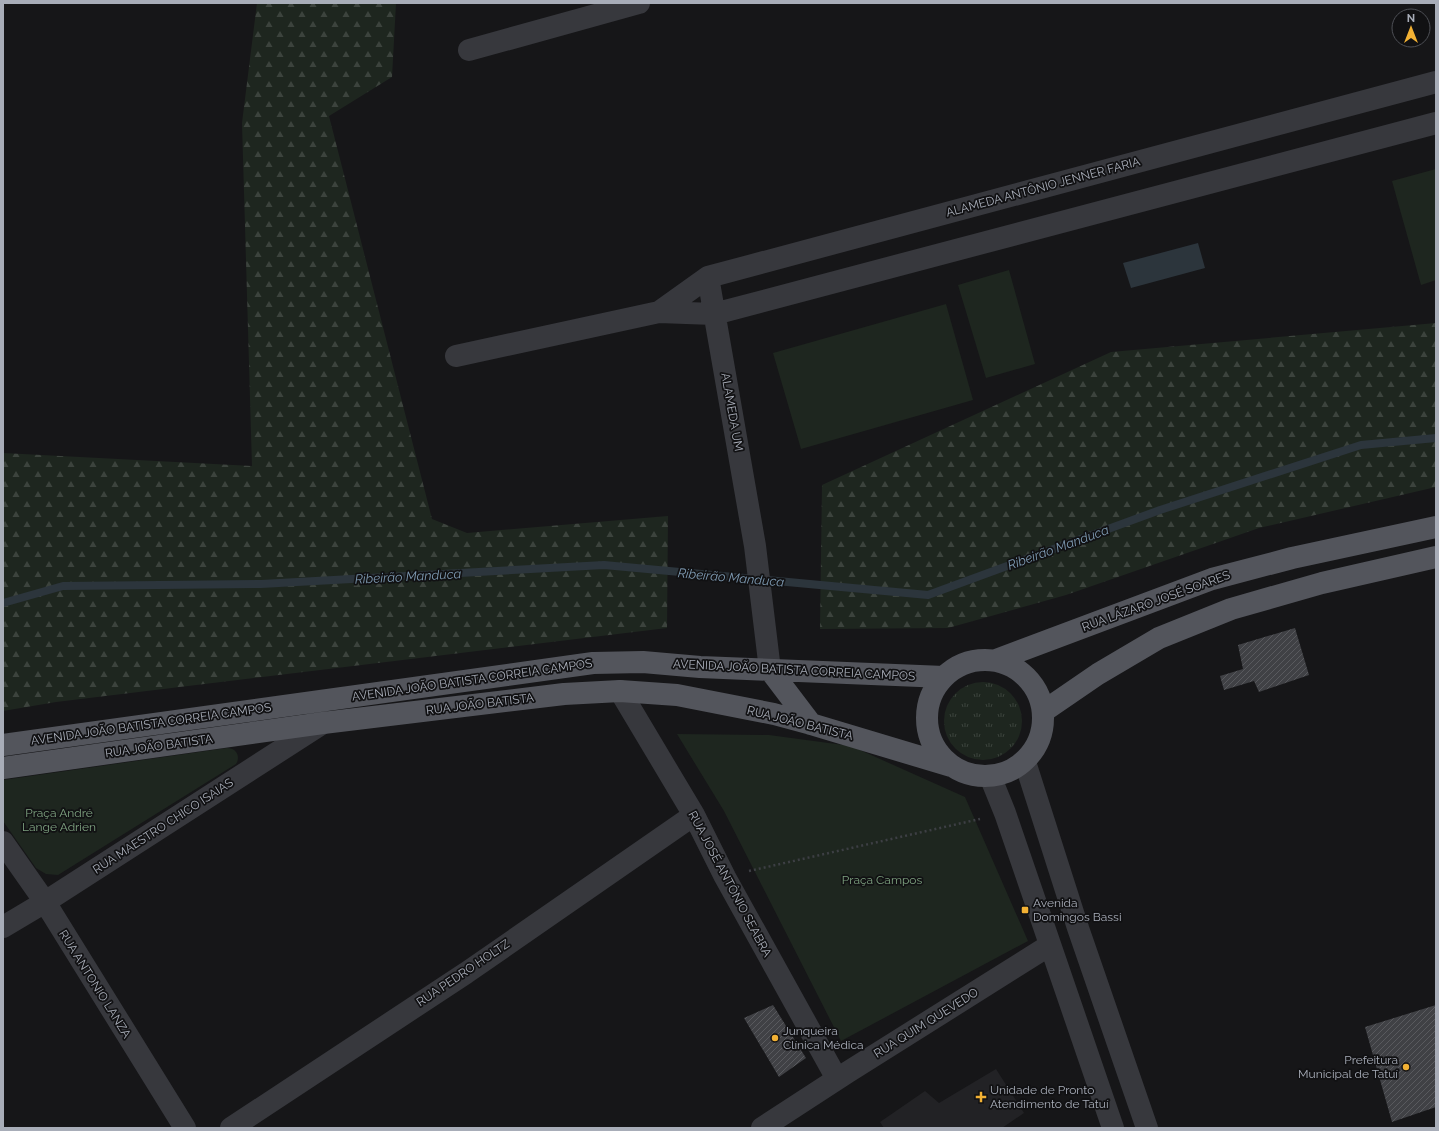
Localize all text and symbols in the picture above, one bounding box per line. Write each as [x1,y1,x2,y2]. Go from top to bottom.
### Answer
north arrow [1391,8,1431,48]
text: N [1407,12,1415,25]
street label: ALAMEDA ANTÔNIO JENNER FARIA [944,154,1142,220]
street label: ALAMEDA UM [718,372,746,452]
water label: Ribeirão Manduca [1005,522,1111,573]
water label: Ribeirão Manduca [677,565,785,590]
water label: Ribeirão Manduca [354,566,462,587]
street label: RUA LÁZARO JOSÉ SOARES [1080,568,1232,634]
street label: AVENIDA JOÃO BATISTA CORREIA CAMPOS [351,656,593,704]
street label: AVENIDA JOÃO BATISTA CORREIA CAMPOS [672,657,916,683]
street label: RUA JOÃO BATISTA [425,690,535,718]
street label: AVENIDA JOÃO BATISTA CORREIA CAMPOS [30,700,272,748]
street label: RUA JOÃO BATISTA [746,703,854,743]
street label: RUA JOÃO BATISTA [104,732,214,760]
street label: RUA MAESTRO CHICO ISAIAS [90,775,236,877]
park label: Praça André Lange Adrien [22,806,96,834]
street label: RUA JOSÉ ANTÔNIO SEABRA [685,809,775,959]
park label: Praça Campos [842,873,922,887]
place label: Avenida Domingos Bassi [1033,896,1122,924]
marker: Avenida Domingos Bassi [1020,905,1030,915]
street label: RUA ANTONIO LANZA [56,927,134,1041]
street label: RUA PEDRO HOLTZ [414,936,512,1009]
street label: RUA QUIM QUEVEDO [871,985,981,1061]
place label: Junqueira Clínica Médica [783,1024,864,1052]
marker: Junqueira Clínica Médica [770,1033,780,1043]
place label: Prefeitura Municipal de Tatuí [1298,1053,1398,1081]
marker: Prefeitura Municipal de Tatuí [1401,1062,1411,1072]
place label: Unidade de Pronto Atendimento de Tatuí [990,1083,1109,1111]
marker: Unidade de Pronto Atendimento de Tatuí [975,1091,987,1103]

